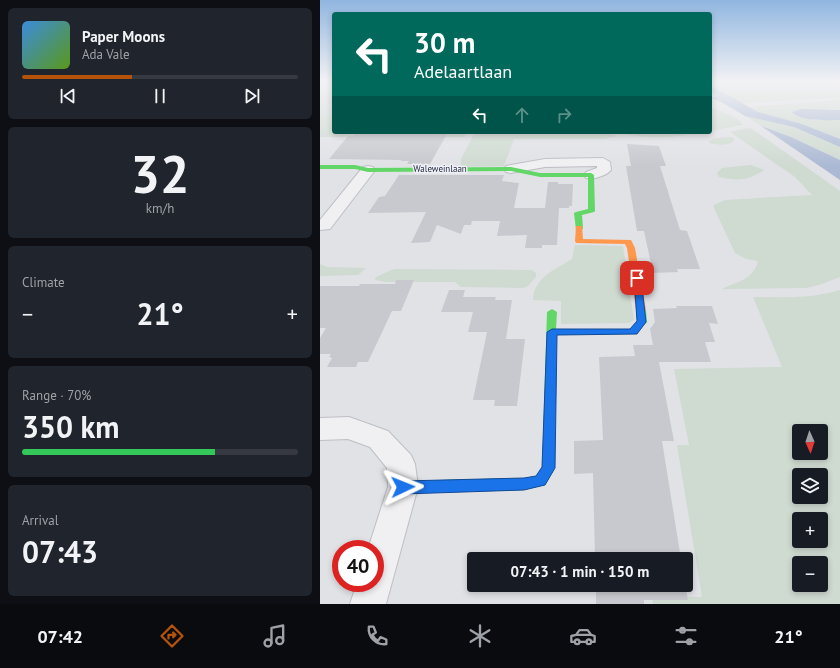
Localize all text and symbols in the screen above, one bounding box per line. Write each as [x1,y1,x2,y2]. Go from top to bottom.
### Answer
text: 30 m [414,24,475,61]
text: Paper Moons [82,27,165,46]
icon: left [348,28,400,80]
text: Ada Vale [82,46,130,63]
text: Adelaartlaan [414,60,512,83]
icon: previous [57,85,79,107]
icon: pause [149,85,171,107]
icon: next [241,85,263,107]
icon: left [469,104,491,126]
icon: ahead [511,104,533,126]
icon: right [553,104,575,126]
text: 32 [131,140,189,207]
street label: Waleweinlaan [413,163,467,174]
text: km/h [146,200,174,217]
pin [620,261,654,295]
icon: arrive [626,267,648,289]
text: Climate [22,274,65,291]
text: 21° [136,294,184,333]
text: − [22,300,33,328]
text: + [287,300,298,328]
text: Range · 70% [22,387,91,404]
text: 350 km [22,407,120,446]
north arrow [792,424,828,460]
map controls [792,424,828,592]
position arrow [382,466,424,508]
button: layers [792,468,828,504]
text: Arrival [22,512,58,529]
button: + [792,512,828,548]
text: 07:43 [22,532,98,571]
speed limit sign: 40 [332,540,384,592]
button: − [792,556,828,592]
text: 07:43 · 1 min · 150 m [511,562,649,581]
icon: directions [158,622,186,650]
icon: music [261,622,289,650]
icon: phone [363,622,391,650]
icon: climate [466,622,494,650]
icon: car [569,622,597,650]
icon: filters [672,622,700,650]
text: 07:42 [37,625,83,648]
text: 21° [774,625,803,648]

